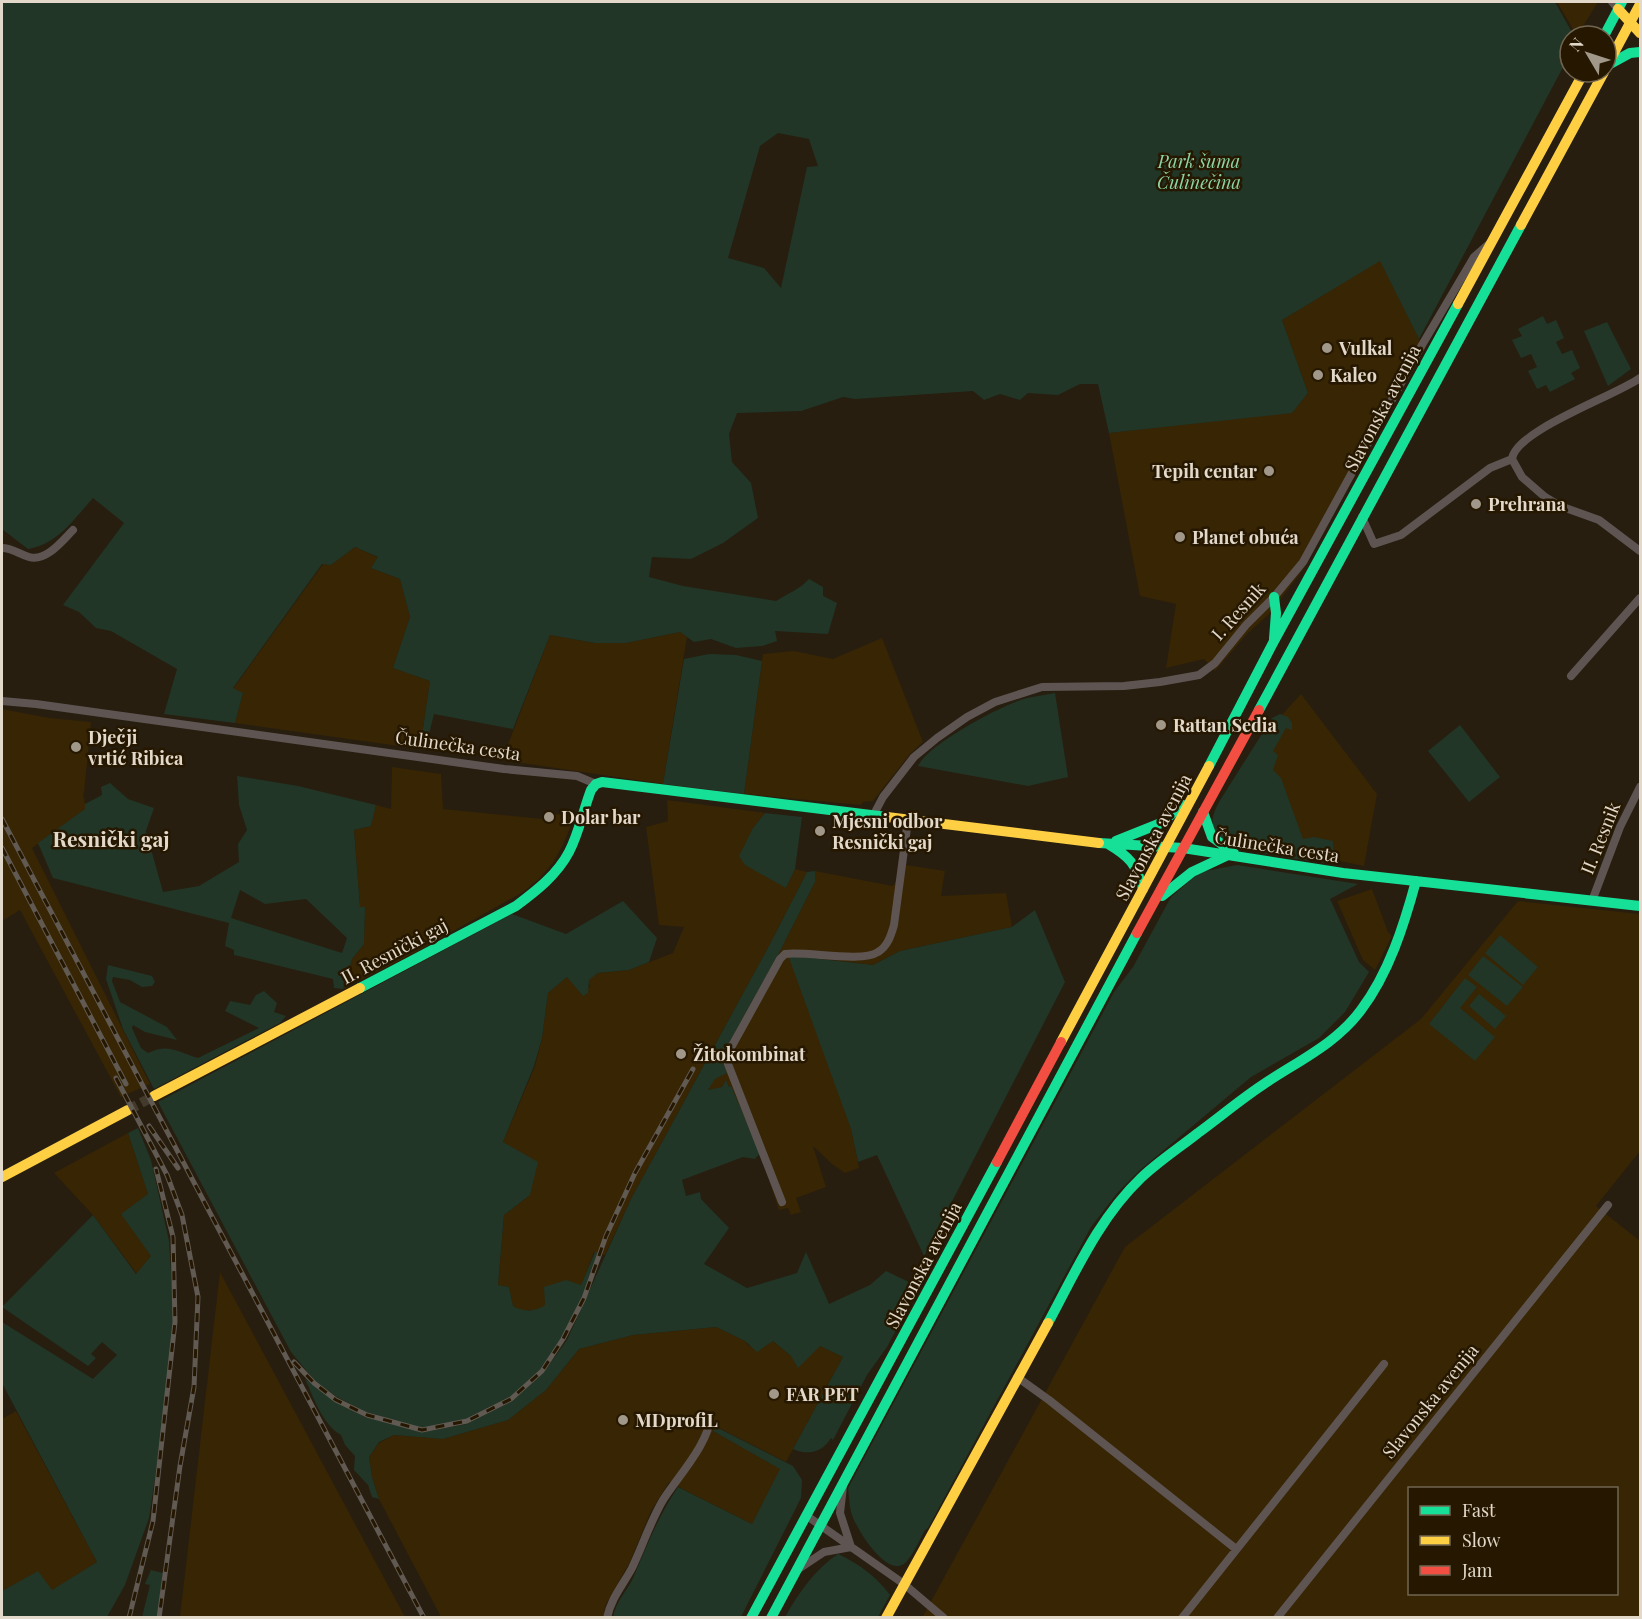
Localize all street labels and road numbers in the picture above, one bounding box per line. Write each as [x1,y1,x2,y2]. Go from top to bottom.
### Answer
street label: Slavonska avenija [1338,340,1426,476]
street label: I. Resnik [1206,577,1270,645]
street label: Čulinečka cesta [394,724,522,766]
street label: Slavonska avenija [1109,769,1197,905]
street label: II. Resnik [1575,798,1625,878]
street label: Čulinečka cesta [1213,824,1341,868]
street label: II. Resnički gaj [336,913,452,989]
street label: Slavonska avenija [879,1197,967,1333]
street label: Slavonska avenija [1376,1339,1484,1463]

